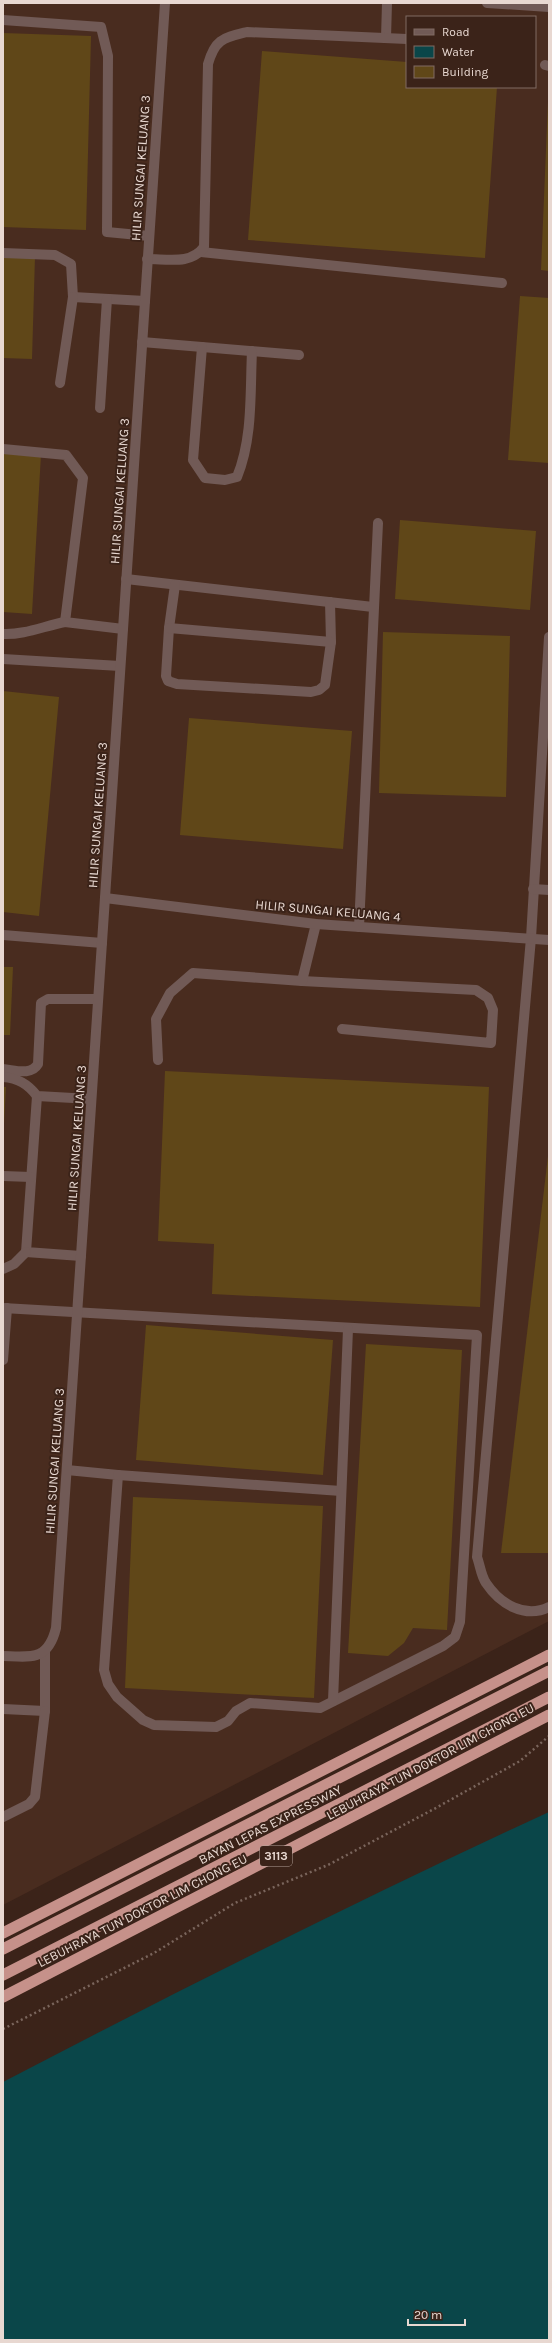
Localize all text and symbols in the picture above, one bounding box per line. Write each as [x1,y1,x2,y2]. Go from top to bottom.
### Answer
legend [406,16,536,88]
text: Road [442,25,470,39]
text: Water [442,45,475,59]
text: Building [442,65,489,79]
street label: HILIR SUNGAI KELUANG 3 [128,95,153,241]
street label: HILIR SUNGAI KELUANG 3 [107,418,132,564]
street label: HILIR SUNGAI KELUANG 3 [85,742,110,888]
street label: HILIR SUNGAI KELUANG 4 [255,897,401,924]
street label: HILIR SUNGAI KELUANG 3 [64,1065,89,1211]
street label: HILIR SUNGAI KELUANG 3 [42,1388,67,1534]
street label: LEBUHRAYA TUN DOKTOR LIM CHONG EU [324,1700,537,1823]
street label: BAYAN LEPAS EXPRESSWAY [196,1782,344,1867]
road number: 3113 [260,1846,292,1866]
street label: LEBUHRAYA TUN DOKTOR LIM CHONG EU [35,1851,250,1970]
scale bar [408,2301,465,2327]
text: 20 m [414,2308,442,2322]

